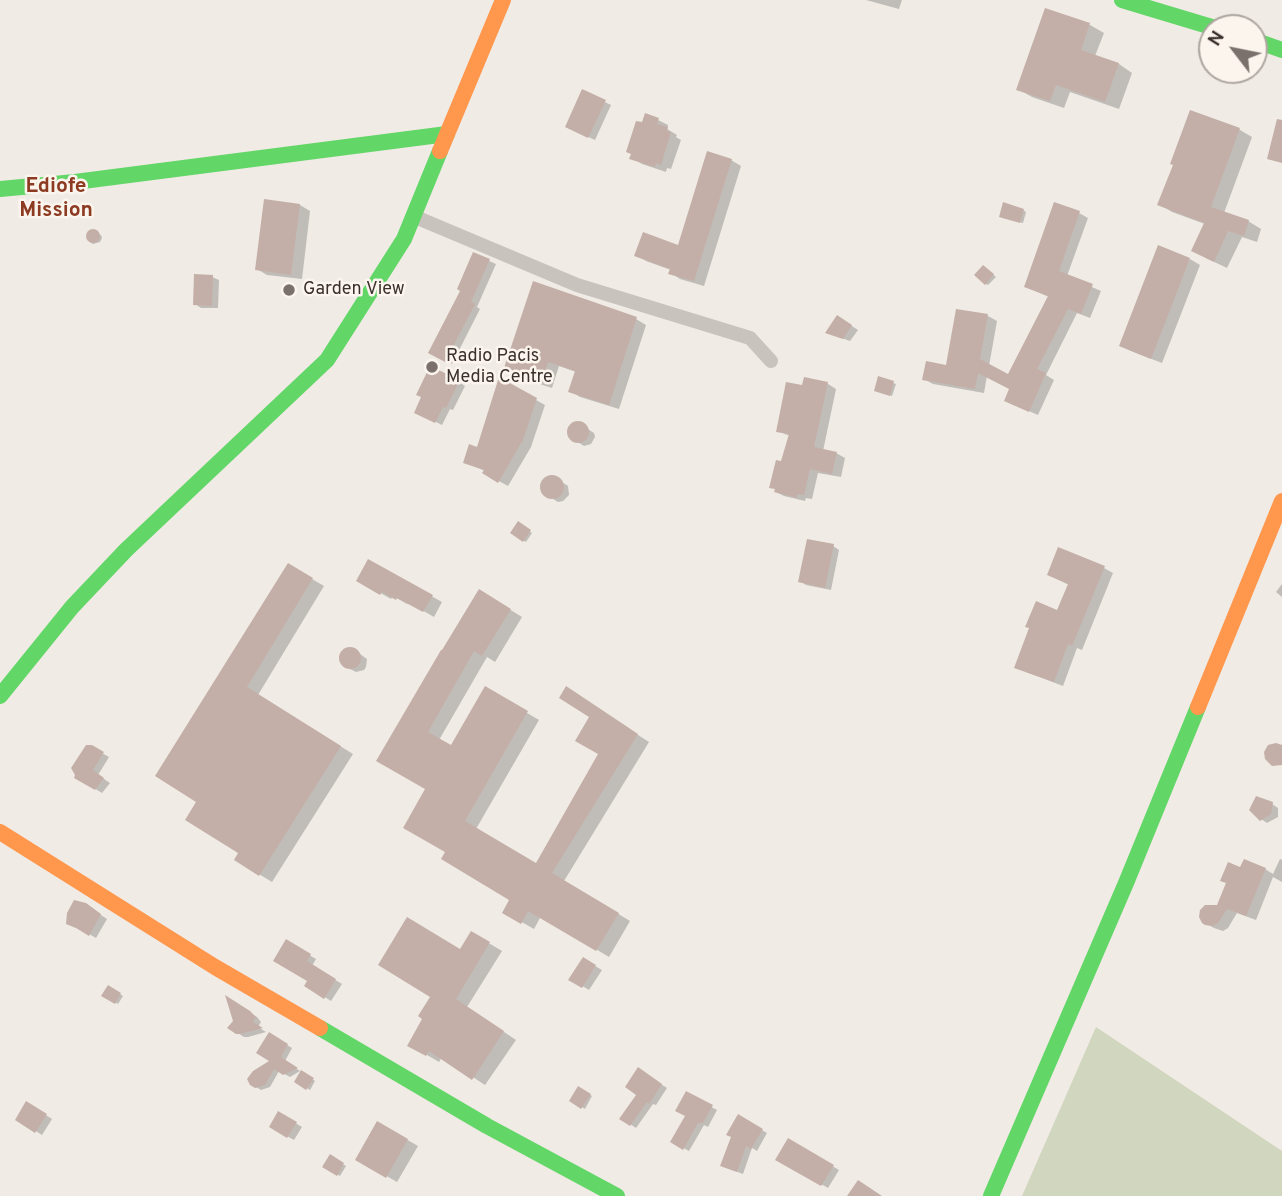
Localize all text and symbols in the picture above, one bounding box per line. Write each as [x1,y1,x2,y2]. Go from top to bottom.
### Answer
north arrow [1198,14,1268,84]
text: N [1203,27,1231,51]
district label: Ediofe Mission [19,175,93,225]
place label: Garden View [303,279,405,301]
marker: Garden View [281,282,297,298]
place label: Radio Pacis Media Centre [446,346,553,388]
marker: Radio Pacis Media Centre [424,359,440,375]

